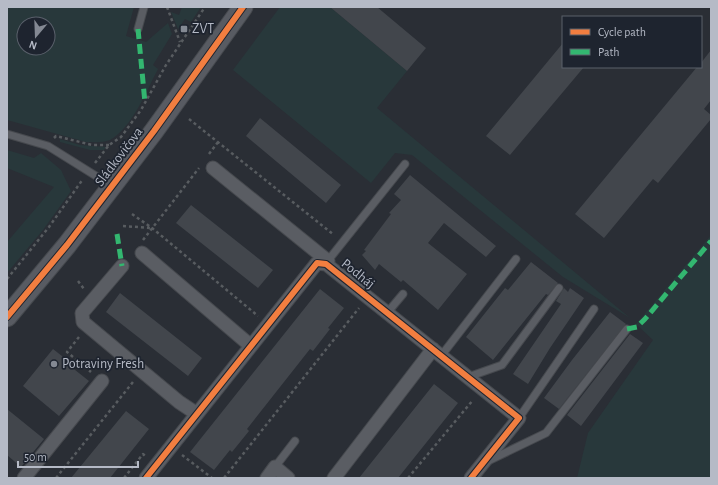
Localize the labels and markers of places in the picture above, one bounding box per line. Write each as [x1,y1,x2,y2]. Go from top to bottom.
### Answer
place label: ZVT [192,22,214,36]
marker: ZVT [179,24,189,34]
place label: Potraviny Fresh [62,357,144,371]
marker: Potraviny Fresh [49,359,59,369]

